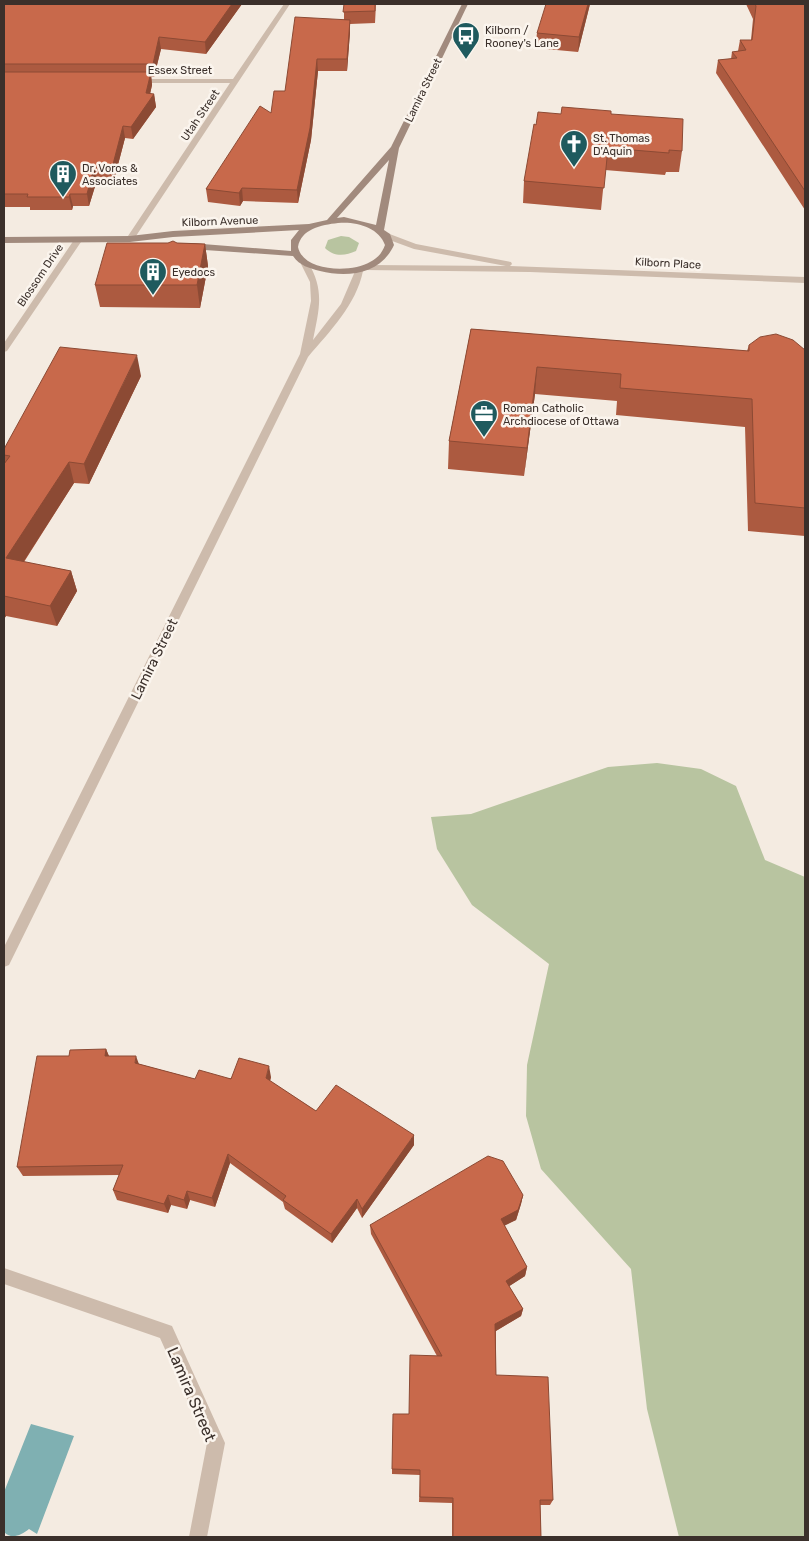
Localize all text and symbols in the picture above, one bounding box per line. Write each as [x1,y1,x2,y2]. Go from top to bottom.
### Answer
bus stop icon: Kilborn / Rooney's Lane [451,21,481,60]
place label: Kilborn / Rooney's Lane [485,24,559,50]
street label: Lamira Street [402,56,445,124]
street label: Essex Street [148,64,213,77]
street label: Utah Street [178,86,223,143]
church icon: St. Thomas D'Aquin [559,129,589,168]
place label: St. Thomas D'Aquin [593,132,650,158]
building icon: Dr. Voros & Associates [48,159,78,198]
place label: Dr. Voros & Associates [82,162,138,188]
street label: Kilborn Avenue [182,214,259,229]
street label: Blossom Drive [15,241,66,309]
street label: Kilborn Place [634,255,701,272]
building icon: Eyedocs [138,257,168,296]
place label: Eyedocs [172,266,215,279]
office icon: Roman Catholic Archdiocese of Ottawa [469,399,499,438]
place label: Roman Catholic Archdiocese of Ottawa [503,402,619,428]
street label: Lamira Street [127,615,182,703]
street label: Lamira Street [163,1344,220,1444]

